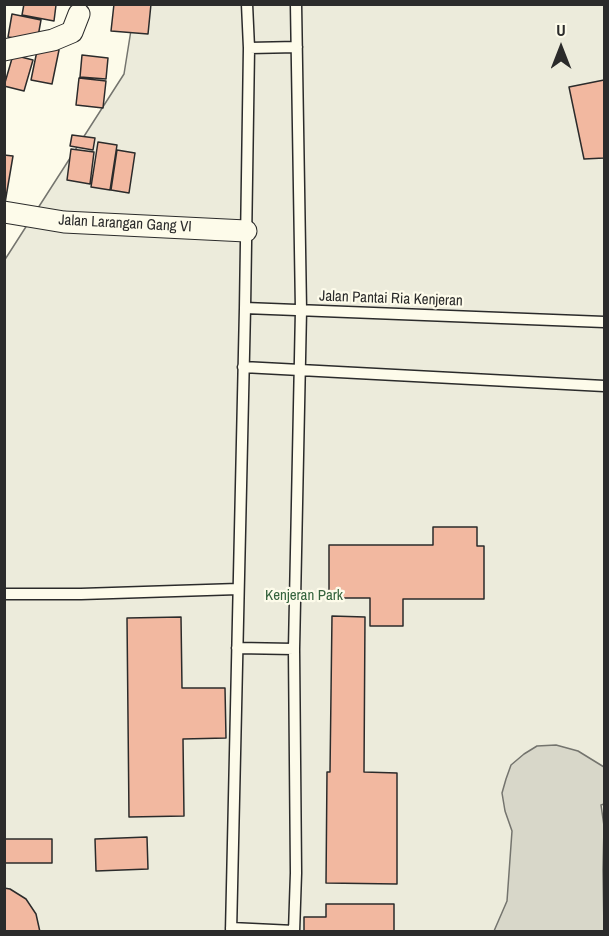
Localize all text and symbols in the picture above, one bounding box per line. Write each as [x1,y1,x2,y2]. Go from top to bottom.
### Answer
north arrow [531,18,591,78]
text: U [556,19,566,41]
street label: Jalan Larangan Gang VI [58,212,192,236]
street label: Jalan Pantai Ria Kenjeran [319,287,463,311]
park label: Kenjeran Park [265,587,343,605]

